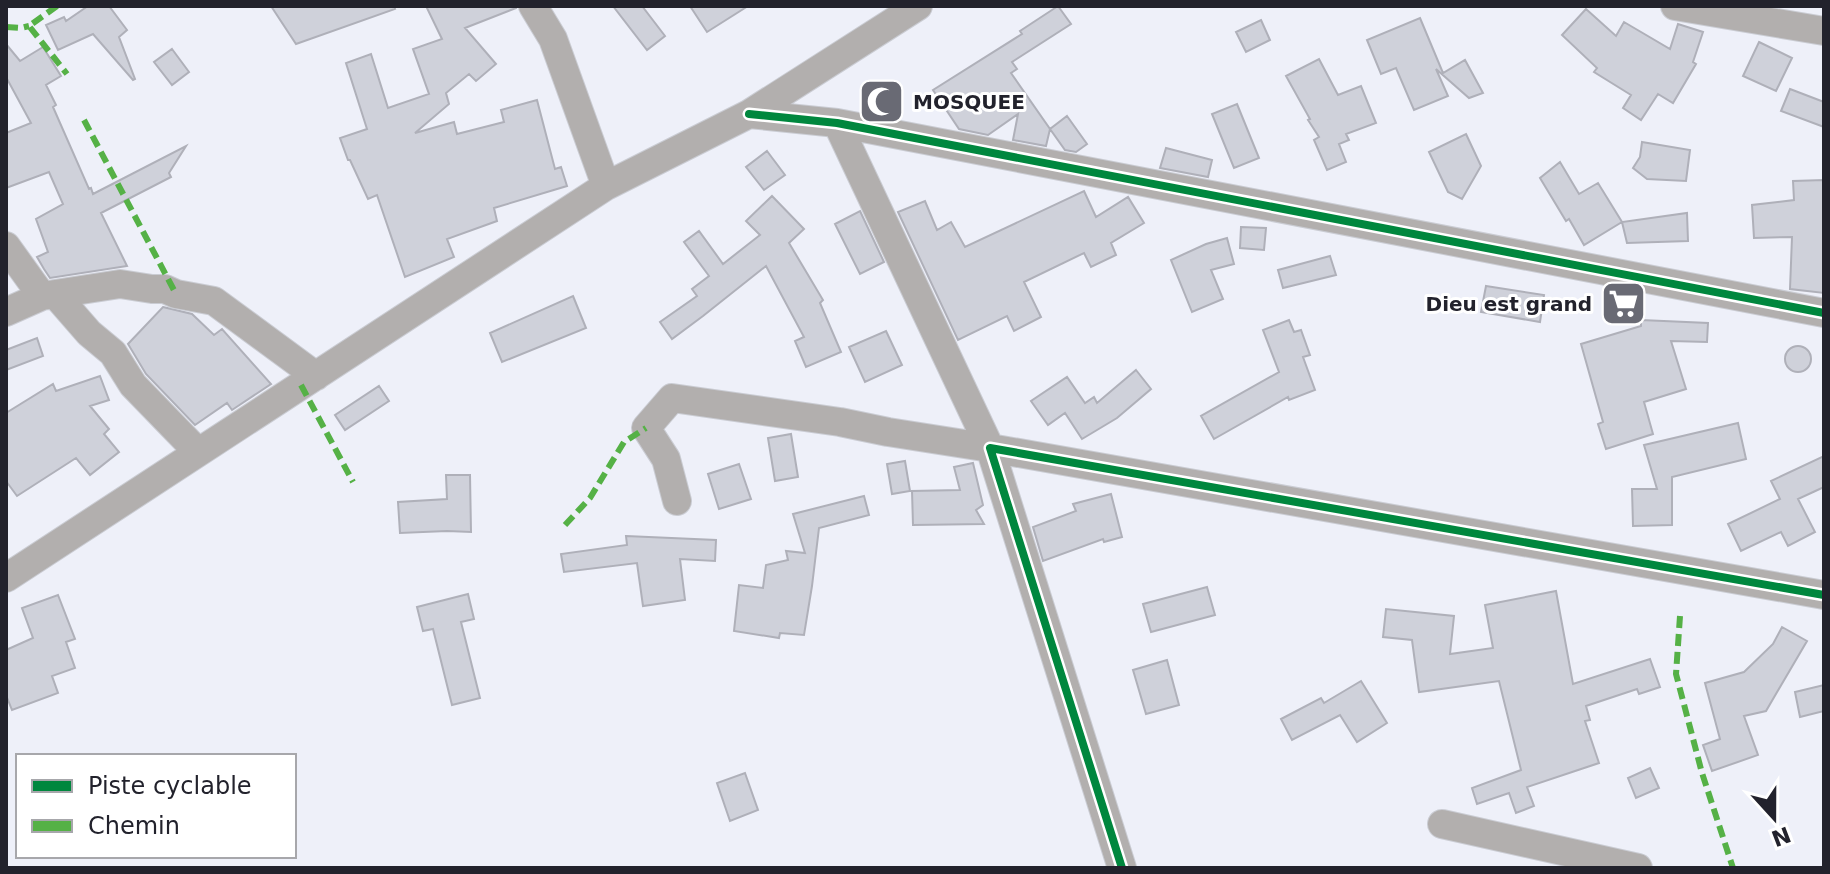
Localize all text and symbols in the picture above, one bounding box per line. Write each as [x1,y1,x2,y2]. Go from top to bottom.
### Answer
mosque icon: MOSQUEE [858,78,906,126]
place label: MOSQUEE [913,90,1025,114]
supermarket icon: Dieu est grand [1599,280,1647,328]
place label: Dieu est grand [1426,292,1592,316]
legend [16,754,296,858]
text: Piste cyclable [88,772,252,800]
north arrow [1734,778,1814,858]
text: Chemin [88,812,180,840]
text: N [1768,821,1794,851]

